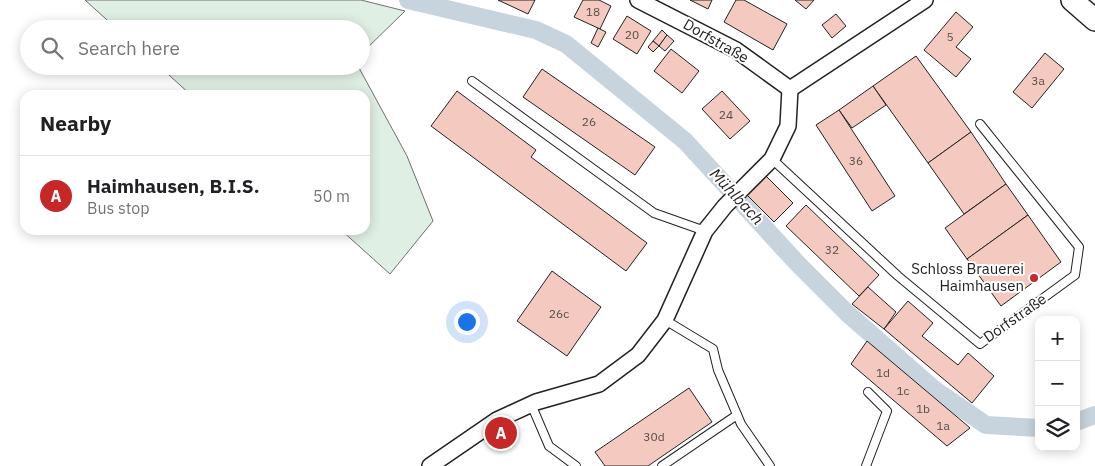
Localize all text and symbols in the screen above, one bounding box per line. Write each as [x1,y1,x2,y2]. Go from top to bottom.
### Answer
house number: 18 [586,4,600,19]
street label: Dorfstraße [680,14,752,67]
search box [20,20,370,75]
house number: 20 [625,27,639,42]
house number: 5 [946,29,954,44]
icon: search [38,34,66,62]
text: Search here [78,36,180,60]
house number: 3a [1031,73,1045,88]
house number: 24 [719,107,733,122]
text: Nearby [40,109,111,137]
house number: 26 [582,114,596,129]
house number: 36 [849,153,863,168]
water label: Mühlbach [706,164,768,228]
text: Haimhausen, B.I.S. [87,174,260,198]
text: A [51,186,61,206]
text: 50 m [313,186,350,206]
text: Bus stop [87,198,150,218]
house number: 32 [825,242,839,257]
place label: Schloss Brauerei Haimhausen [911,259,1024,295]
marker: Schloss Brauerei Haimhausen [1028,272,1040,284]
street label: Dorfstraße [980,289,1050,346]
house number: 26c [549,306,569,321]
your location [454,309,480,335]
map controls [1035,316,1080,451]
button: + [1035,316,1080,361]
button: − [1035,361,1080,406]
house number: 1d [876,365,890,380]
house number: 1c [896,383,910,398]
house number: 1b [916,401,930,416]
button: layers [1035,406,1080,451]
pin: A [485,414,517,452]
house number: 1a [936,418,950,433]
house number: 30d [643,429,665,444]

